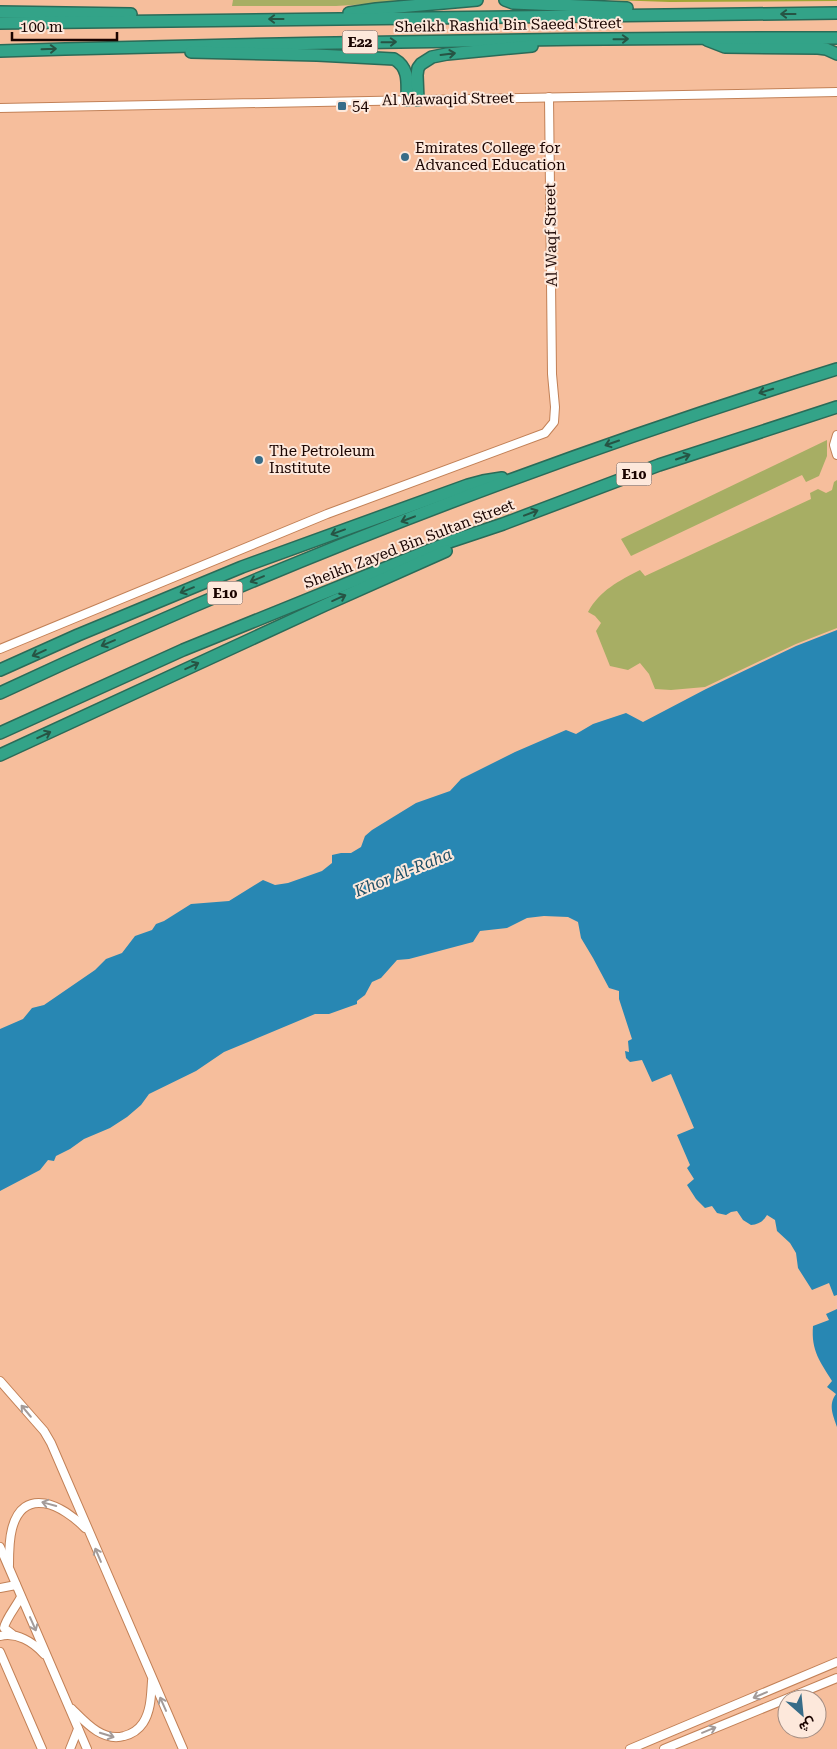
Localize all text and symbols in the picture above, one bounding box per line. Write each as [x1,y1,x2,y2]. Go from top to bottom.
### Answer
one-way arrow [781,9,797,19]
scale bar [12,10,118,42]
one-way arrow [268,14,284,24]
street label: Sheikh Rashid Bin Saeed Street [394,14,622,36]
text: 100 m [20,18,63,36]
road number: E22 [342,31,378,54]
one-way arrow [612,34,628,44]
one-way arrow [380,37,396,47]
one-way arrow [40,45,56,54]
one-way arrow [440,49,456,59]
street label: Al Mawaqid Street [382,89,515,109]
place label: 54 [352,97,369,115]
marker: 54 [336,100,348,112]
place label: Emirates College for Advanced Education [415,139,566,174]
marker: Emirates College for Advanced Education [399,151,411,163]
street label: Al Waqf Street [541,183,561,287]
one-way arrow [758,386,774,396]
one-way arrow [605,439,621,448]
place label: The Petroleum Institute [269,442,375,477]
one-way arrow [675,452,691,461]
marker: The Petroleum Institute [253,454,265,466]
road number: E10 [616,462,652,486]
street label: Sheikh Zayed Bin Sultan Street [301,495,517,593]
one-way arrow [523,508,538,517]
one-way arrow [401,515,416,524]
one-way arrow [331,528,347,537]
one-way arrow [250,575,265,585]
road number: E10 [208,582,242,604]
one-way arrow [180,586,195,595]
one-way arrow [331,593,346,603]
one-way arrow [101,639,116,649]
one-way arrow [32,648,47,658]
one-way arrow [184,661,199,671]
one-way arrow [36,729,51,739]
water label: Khor Al-Raha [351,844,455,901]
one-way arrow [21,1405,32,1418]
one-way arrow [41,1499,57,1508]
one-way arrow [93,1548,103,1563]
one-way arrow [29,1616,38,1631]
north arrow [777,1689,827,1739]
one-way arrow [753,1690,768,1700]
one-way arrow [158,1697,168,1712]
text: ش [796,1714,819,1737]
one-way arrow [701,1725,716,1735]
one-way arrow [99,1730,115,1740]

